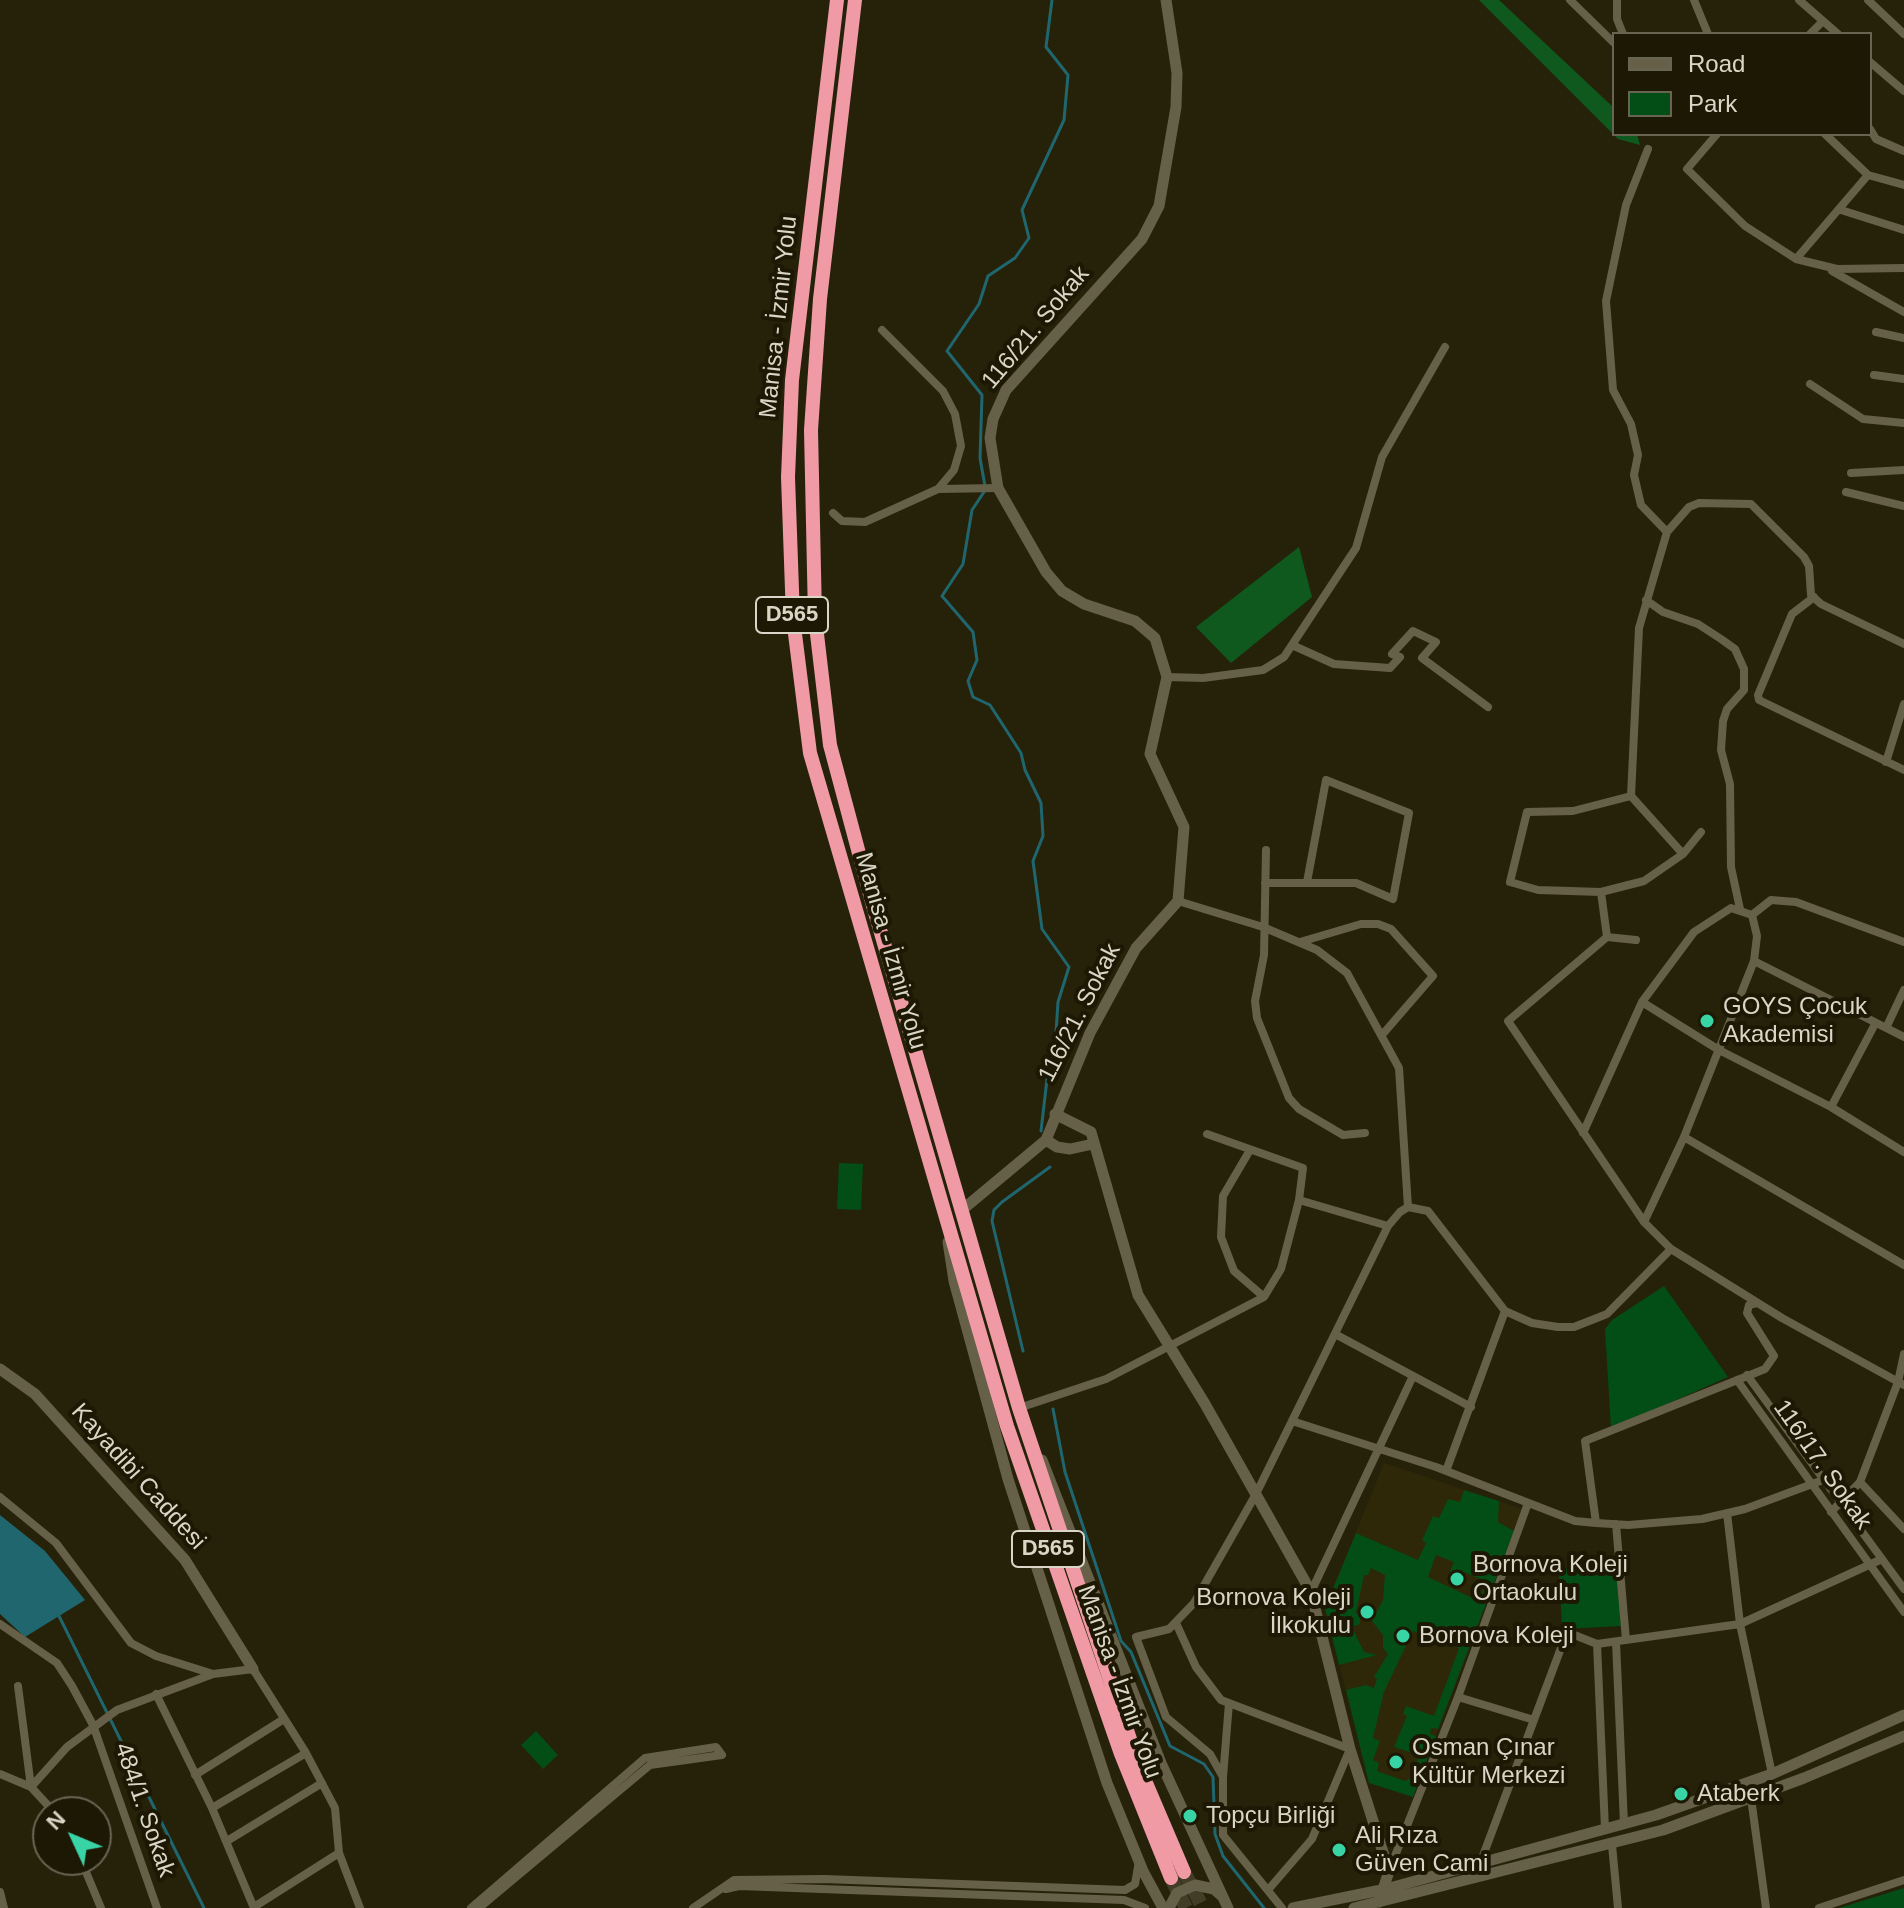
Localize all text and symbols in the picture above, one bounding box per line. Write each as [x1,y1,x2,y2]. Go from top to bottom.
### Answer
legend [1612,32,1872,136]
text: Road [1688,50,1745,77]
text: Park [1688,90,1737,117]
street label: Manisa - İzmir Yolu [754,214,804,420]
street label: 116/21. Sokak [976,261,1096,395]
road number: D565 [756,597,828,633]
street label: Manisa - İzmir Yolu [848,849,932,1053]
street label: 116/21. Sokak [1033,939,1127,1087]
place label: GOYS Çocuk Akademisi [1723,993,1867,1049]
marker: GOYS Çocuk Akademisi [1698,1012,1716,1030]
street label: 116/17. Sokak [1767,1395,1877,1535]
street label: Kayadibi Caddesi [65,1398,211,1556]
road number: D565 [1012,1531,1084,1567]
place label: Bornova Koleji Ortaokulu [1473,1551,1628,1607]
marker: Bornova Koleji Ortaokulu [1448,1570,1466,1588]
street label: Manisa - İzmir Yolu [1071,1582,1167,1782]
place label: Bornova Koleji İlkokulu [1196,1584,1351,1640]
marker: Bornova Koleji İlkokulu [1358,1603,1376,1621]
place label: Bornova Koleji [1419,1622,1574,1650]
marker: Bornova Koleji [1394,1627,1412,1645]
place label: Osman Çınar Kültür Merkezi [1412,1734,1565,1790]
street label: 484/1. Sokak [108,1739,180,1881]
marker: Osman Çınar Kültür Merkezi [1387,1753,1405,1771]
place label: Ataberk [1697,1780,1780,1808]
marker: Ataberk [1672,1785,1690,1803]
north arrow [32,1796,112,1876]
place label: Topçu Birliği [1206,1802,1335,1830]
text: N [41,1806,70,1835]
marker: Topçu Birliği [1181,1807,1199,1825]
place label: Ali Rıza Güven Cami [1355,1822,1488,1878]
marker: Ali Rıza Güven Cami [1330,1841,1348,1859]

